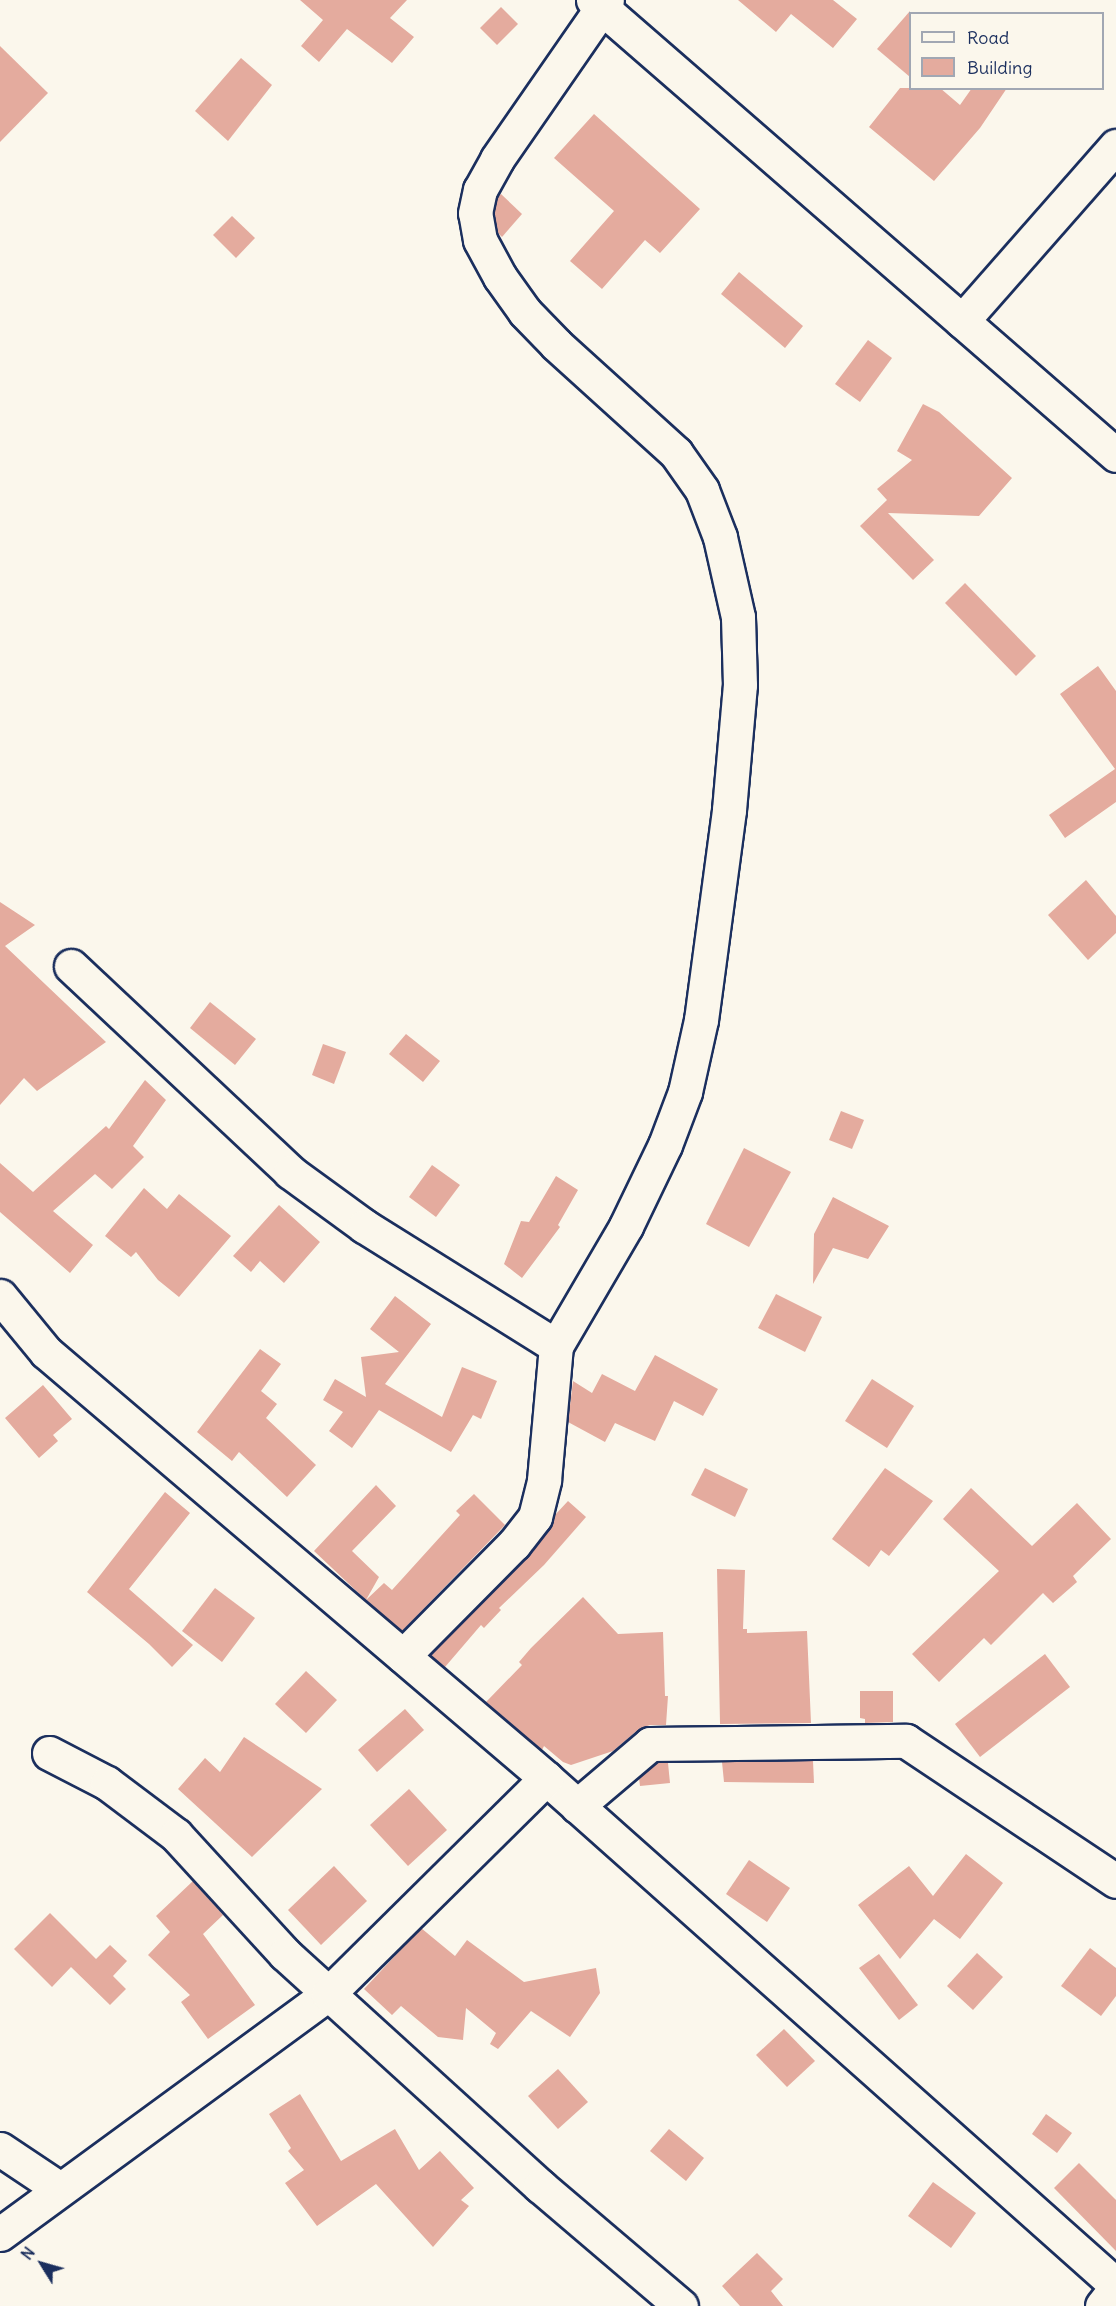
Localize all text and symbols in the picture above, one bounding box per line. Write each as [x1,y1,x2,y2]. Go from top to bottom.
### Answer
legend [909,12,1104,90]
text: Road [967,26,1009,49]
text: Building [967,56,1032,79]
north arrow [12,2234,72,2294]
text: N [16,2243,39,2264]

